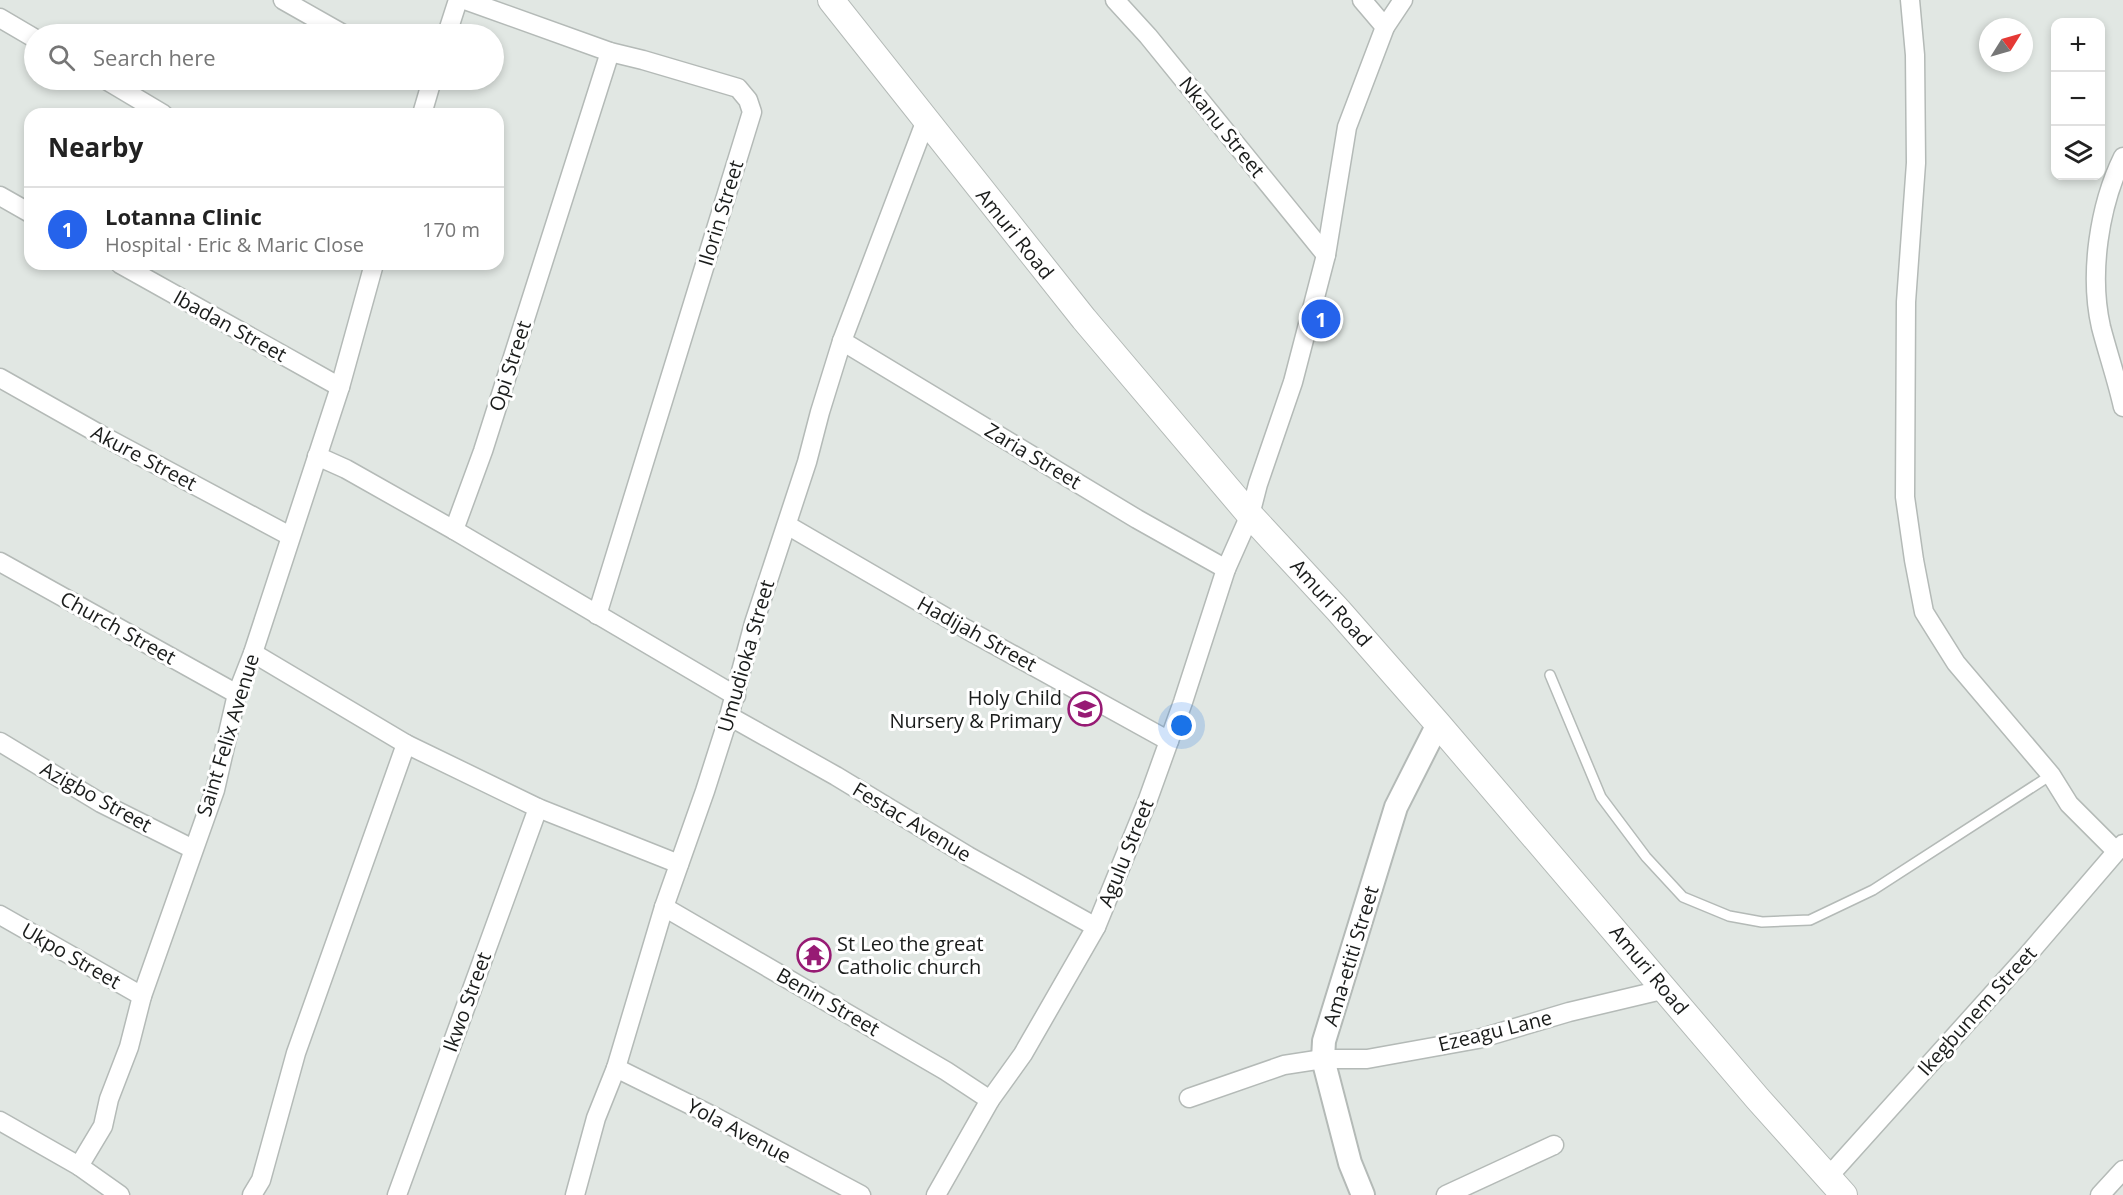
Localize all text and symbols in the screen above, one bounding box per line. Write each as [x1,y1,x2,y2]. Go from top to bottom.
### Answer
north arrow [1979,18,2033,72]
map controls [2051,18,2105,180]
button: + [2051,18,2105,72]
search box [24,24,504,90]
icon: search [45,41,78,74]
text: Search here [93,42,216,72]
street label: Nkanu Street [1173,71,1271,183]
button: − [2051,72,2105,126]
button: layers [2051,126,2105,180]
text: Nearby [48,129,143,165]
street label: Ilorin Street [692,157,749,269]
street label: Amuri Road [970,183,1060,285]
text: Lotanna Clinic [105,201,262,231]
text: 1 [62,216,73,243]
text: 170 m [422,216,480,243]
text: Hospital · Eric & Maric Close [105,231,364,258]
street label: Ibadan Street [169,283,292,368]
pin: 1 [1302,296,1340,342]
street label: Opi Street [482,317,537,415]
street label: Zaria Street [980,416,1086,495]
street label: Akure Street [87,418,202,497]
street label: Amuri Road [1285,553,1378,652]
street label: Umudioka Street [711,577,780,735]
street label: Church Street [56,585,181,670]
street label: Hadijah Street [913,590,1042,678]
street label: Saint Felix Avenue [190,650,265,819]
place label: Holy Child Nursery & Primary [890,684,1063,734]
school or university icon: Holy Child Nursery & Primary [1067,691,1103,727]
your location [1167,711,1196,740]
street label: Azigbo Street [36,755,157,838]
street label: Festac Avenue [848,776,977,868]
street label: Agulu Street [1092,795,1159,911]
street label: Ama-etiti Street [1316,882,1385,1029]
street label: Ukpo Street [17,916,126,995]
street label: Amuri Road [1604,919,1695,1020]
place label: St Leo the great Catholic church [837,930,984,980]
temple icon: St Leo the great Catholic church [796,937,832,973]
street label: Ikegbunem Street [1911,940,2042,1081]
street label: Ikwo Street [436,948,497,1056]
street label: Benin Street [772,961,885,1042]
street label: Ezeagu Lane [1435,1003,1555,1058]
street label: Yola Avenue [682,1092,796,1169]

